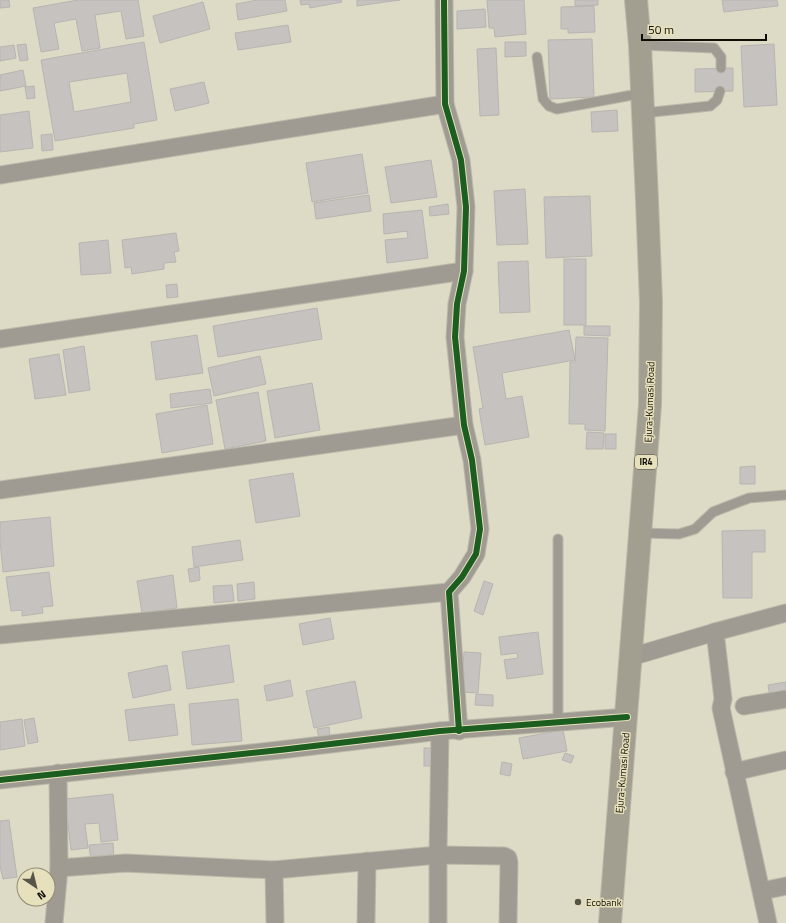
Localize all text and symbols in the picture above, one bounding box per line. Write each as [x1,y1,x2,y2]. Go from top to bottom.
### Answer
scale bar [642,16,766,42]
text: 50 m [648,20,674,39]
street label: Ejura-Kumasi Road [641,361,658,443]
road number: IR4 [635,455,657,469]
street label: Ejura-Kumasi Road [612,732,633,814]
north arrow [16,867,56,907]
text: N [34,886,49,904]
place label: Ecobank [586,895,622,910]
marker: Ecobank [573,897,583,907]

